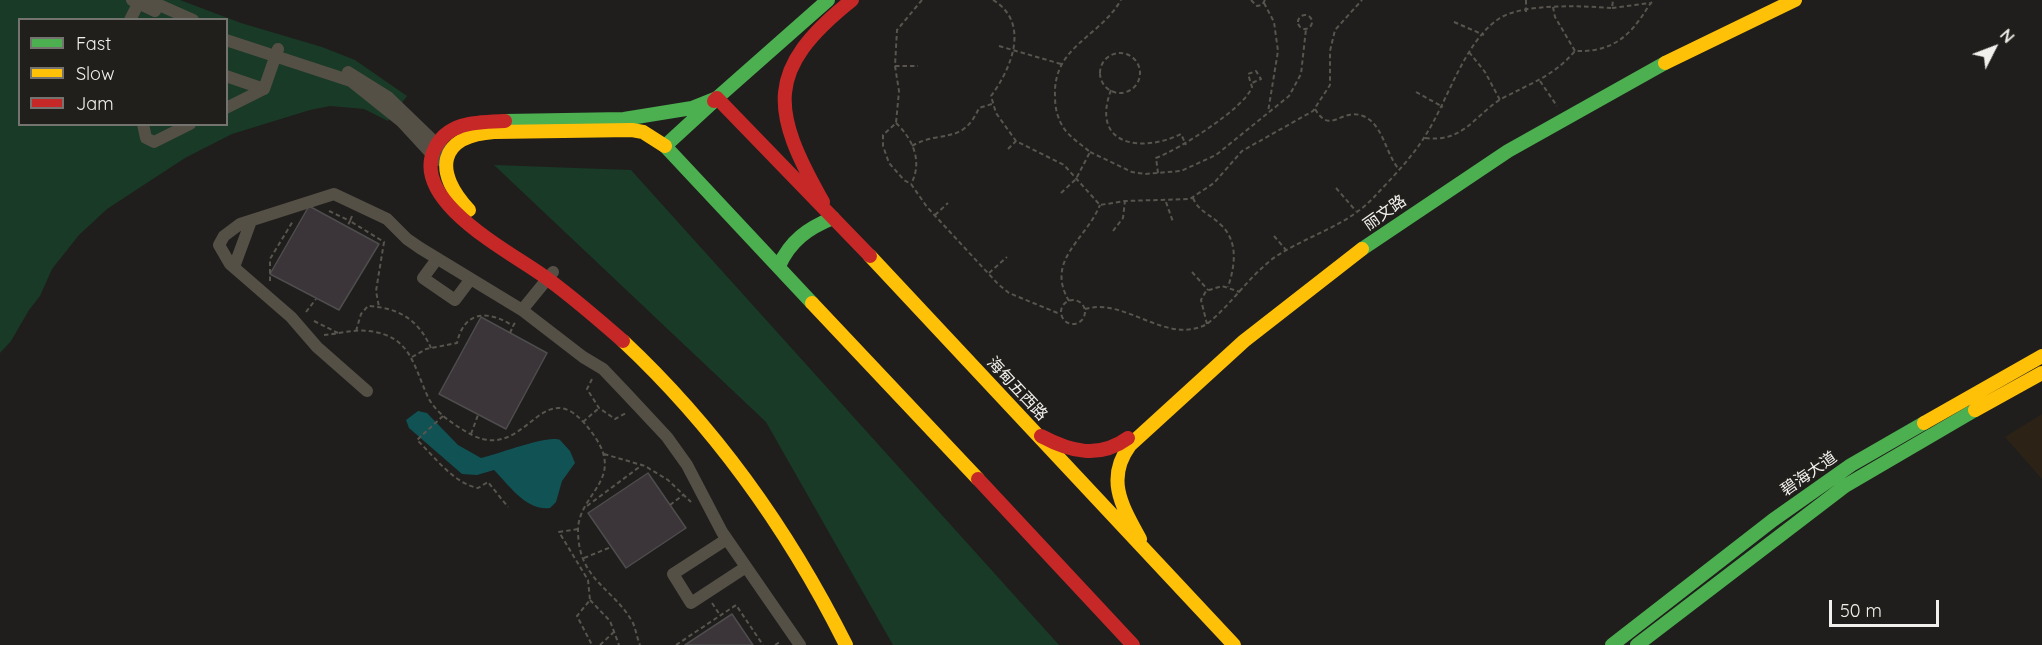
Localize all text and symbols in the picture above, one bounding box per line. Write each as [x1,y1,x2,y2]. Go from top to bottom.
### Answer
legend [18,18,228,126]
north arrow [1964,18,2024,78]
text: N [1996,25,2019,47]
text: Fast [76,32,111,55]
text: Slow [76,62,114,85]
text: Jam [76,92,114,115]
street label: 丽文路 [1360,191,1410,235]
street label: 海甸五西路 [983,353,1051,425]
street label: 碧海大道 [1777,448,1841,500]
scale bar [1832,588,1942,626]
text: 50 m [1840,599,1882,622]

